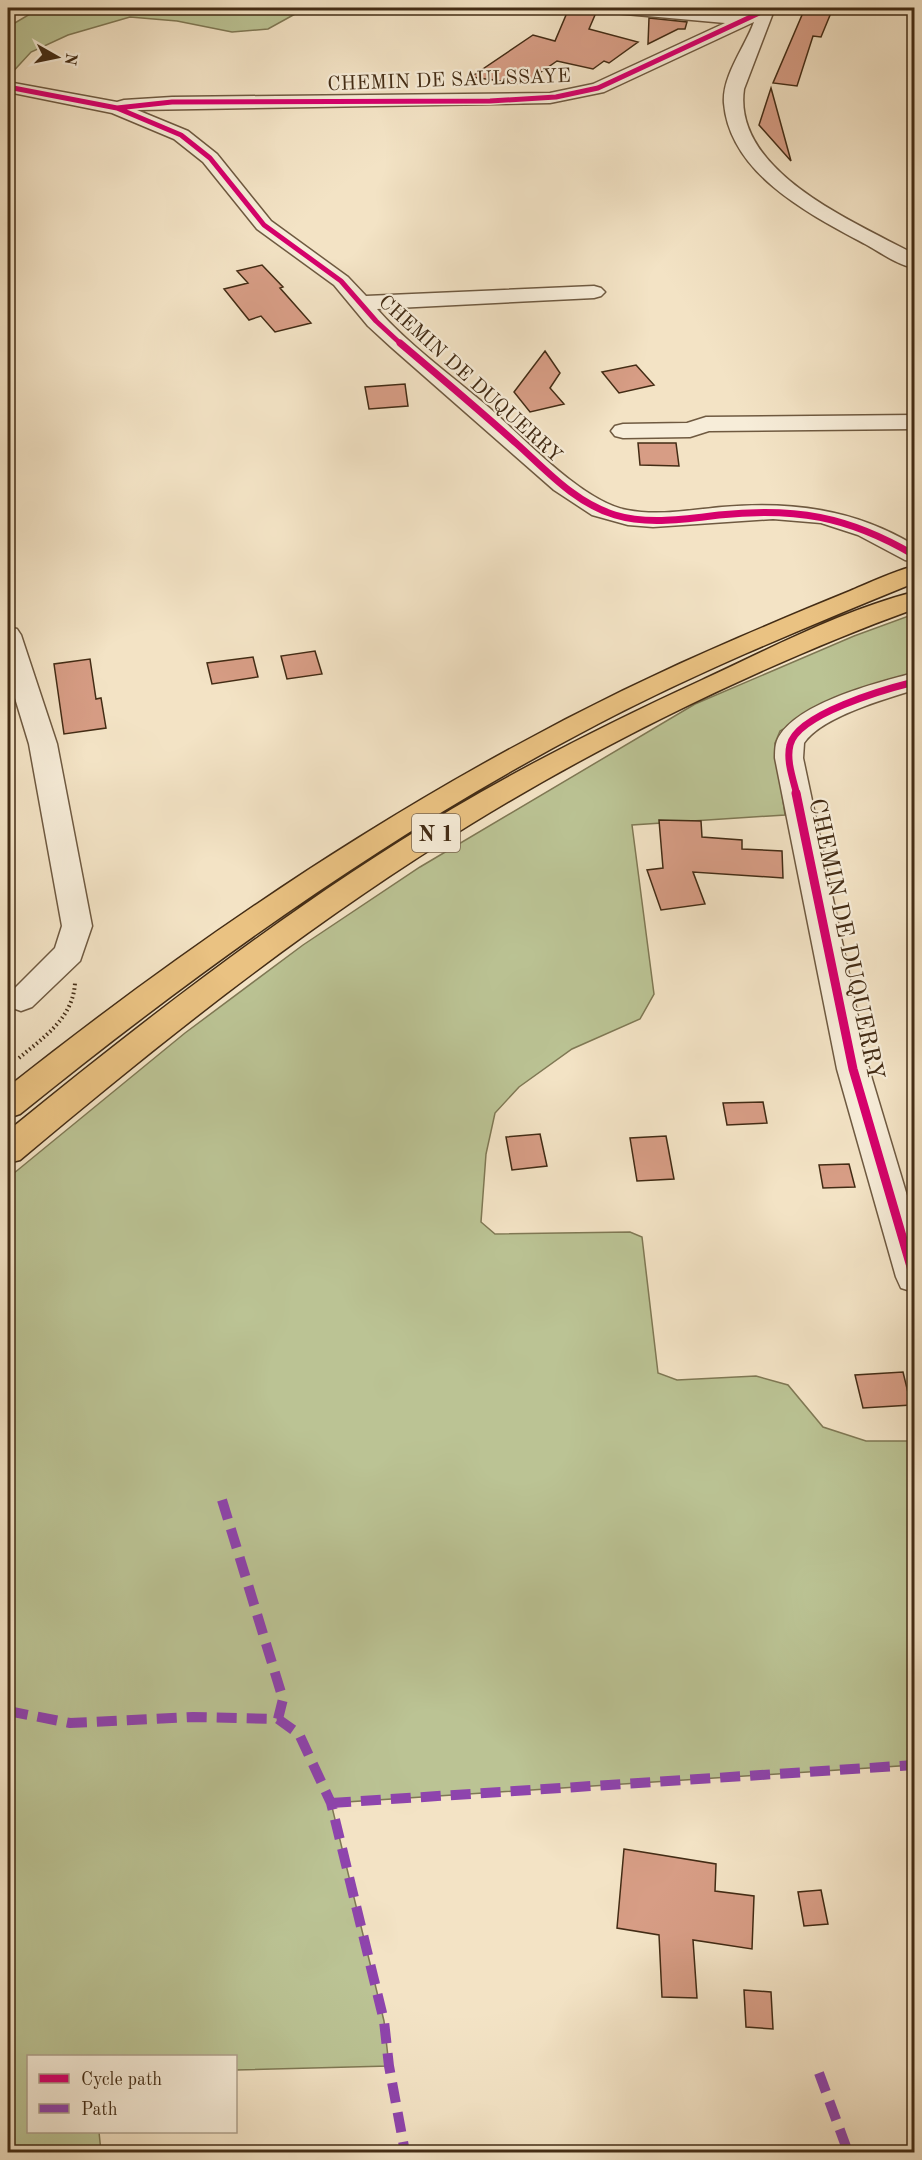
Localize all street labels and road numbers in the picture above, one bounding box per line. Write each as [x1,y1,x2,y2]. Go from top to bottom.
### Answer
street label: CHEMIN DE SAULSSAYE [327,67,571,95]
street label: CHEMIN DE DUQUERRY [374,292,566,467]
street label: CHEMIN DE DUQUERRY [803,797,887,1082]
road number: N 1 [412,814,460,852]

